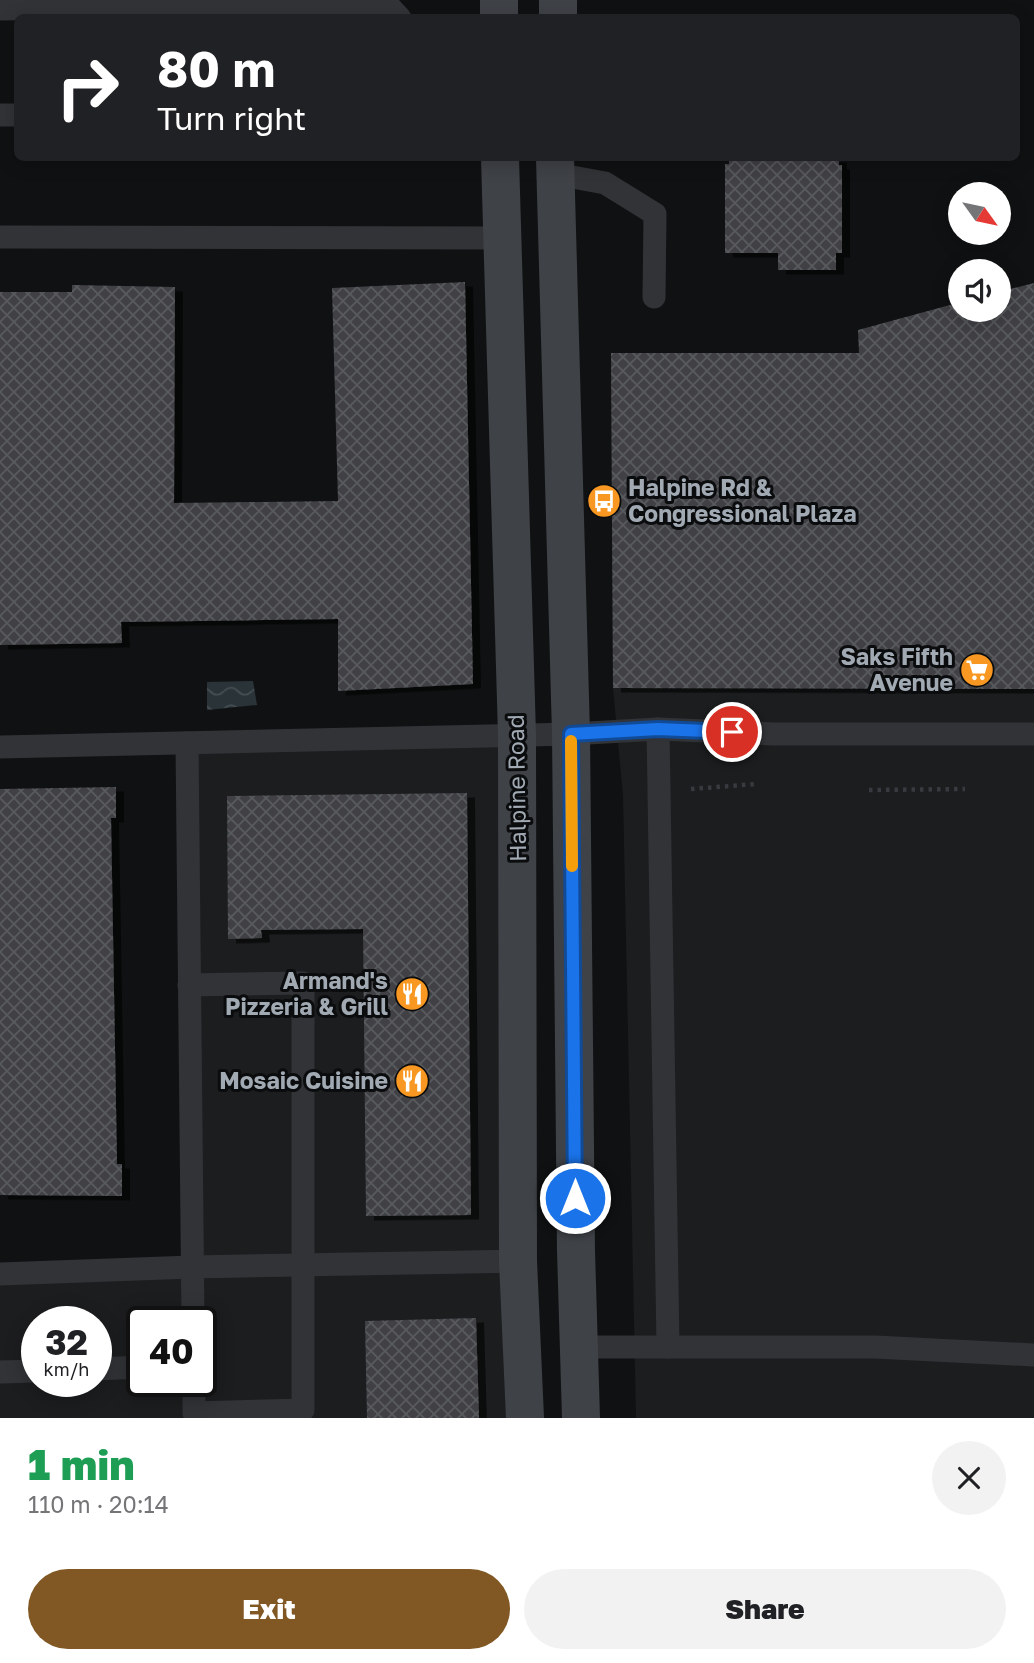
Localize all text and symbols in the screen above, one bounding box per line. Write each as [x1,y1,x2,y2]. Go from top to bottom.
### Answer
text: 80 m [157,39,275,98]
icon: right [42,42,133,133]
text: Turn right [157,99,306,137]
north arrow [948,182,1012,245]
map controls [948,182,1011,322]
button: sound [948,259,1011,322]
place label: Halpine Rd & Congressional Plaza [628,473,856,527]
bus stop icon: Halpine Rd & Congressional Plaza [585,482,623,520]
place label: Saks Fifth Avenue [840,642,953,696]
supermarket icon: Saks Fifth Avenue [958,651,996,689]
pin [702,702,762,762]
icon: arrive [713,713,751,751]
street label: Halpine Road [501,714,531,862]
place label: Armand's Pizzeria & Grill [225,966,388,1020]
restaurant icon: Armand's Pizzeria & Grill [393,975,431,1013]
restaurant icon: Mosaic Cuisine [393,1062,431,1100]
place label: Mosaic Cuisine [219,1066,388,1094]
position arrow [538,1161,612,1235]
speed limit sign: 40 [126,1306,217,1397]
text: 32 [45,1321,88,1363]
text: km/h [44,1358,89,1380]
text: 1 min [28,1439,135,1489]
button: close [932,1441,1006,1515]
text: 110 m · 20:14 [28,1490,169,1518]
button: Exit [28,1569,510,1649]
button: Share [524,1569,1006,1649]

